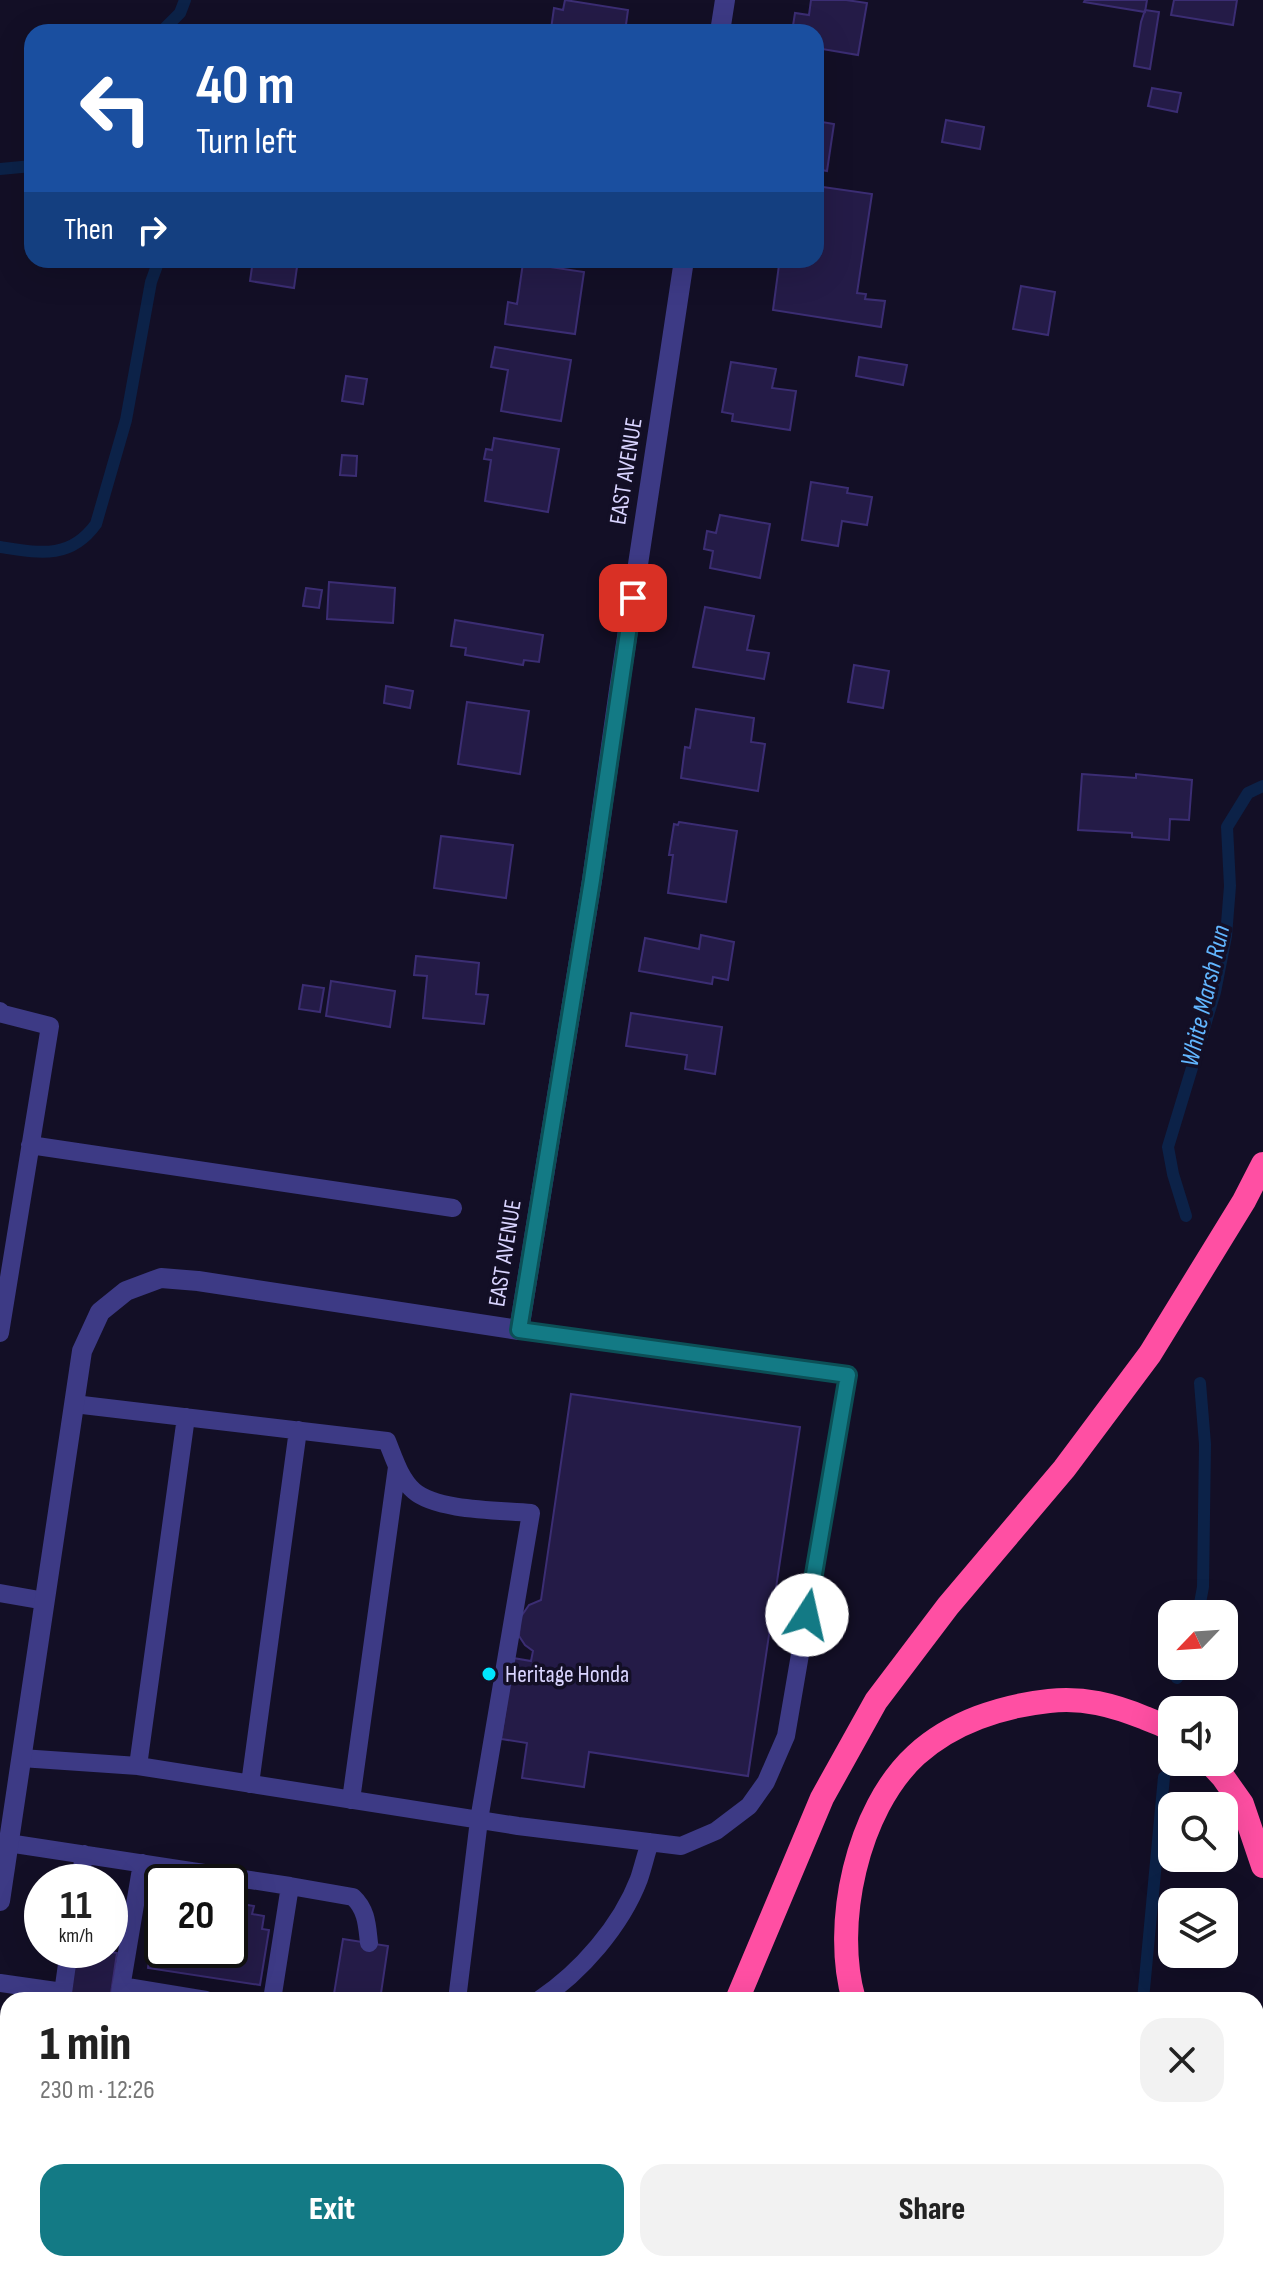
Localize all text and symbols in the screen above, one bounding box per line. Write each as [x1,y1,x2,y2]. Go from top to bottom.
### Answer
text: 40 m [196,53,295,120]
icon: left [64,56,168,160]
text: Turn left [196,121,297,164]
icon: right [130,208,174,252]
text: Then [64,212,114,248]
street label: EAST AVENUE [603,415,649,527]
pin [599,564,667,632]
icon: arrive [611,576,655,620]
water label: White Marsh Run [1175,922,1237,1070]
street label: EAST AVENUE [482,1197,528,1309]
position arrow [765,1573,849,1657]
north arrow [1158,1600,1238,1680]
map controls [1158,1600,1238,1968]
place label: Heritage Honda [505,1660,629,1689]
marker: Heritage Honda [480,1665,498,1683]
button: sound [1158,1696,1238,1776]
button: search [1158,1792,1238,1872]
speed limit sign: 20 [144,1864,248,1968]
text: 11 [60,1882,92,1930]
button: layers [1158,1888,1238,1968]
text: km/h [59,1924,93,1948]
text: 1 min [40,2016,131,2073]
button: close [1140,2018,1224,2102]
text: 230 m · 12:26 [40,2075,155,2106]
button: Exit [40,2164,624,2256]
button: Share [640,2164,1224,2256]

